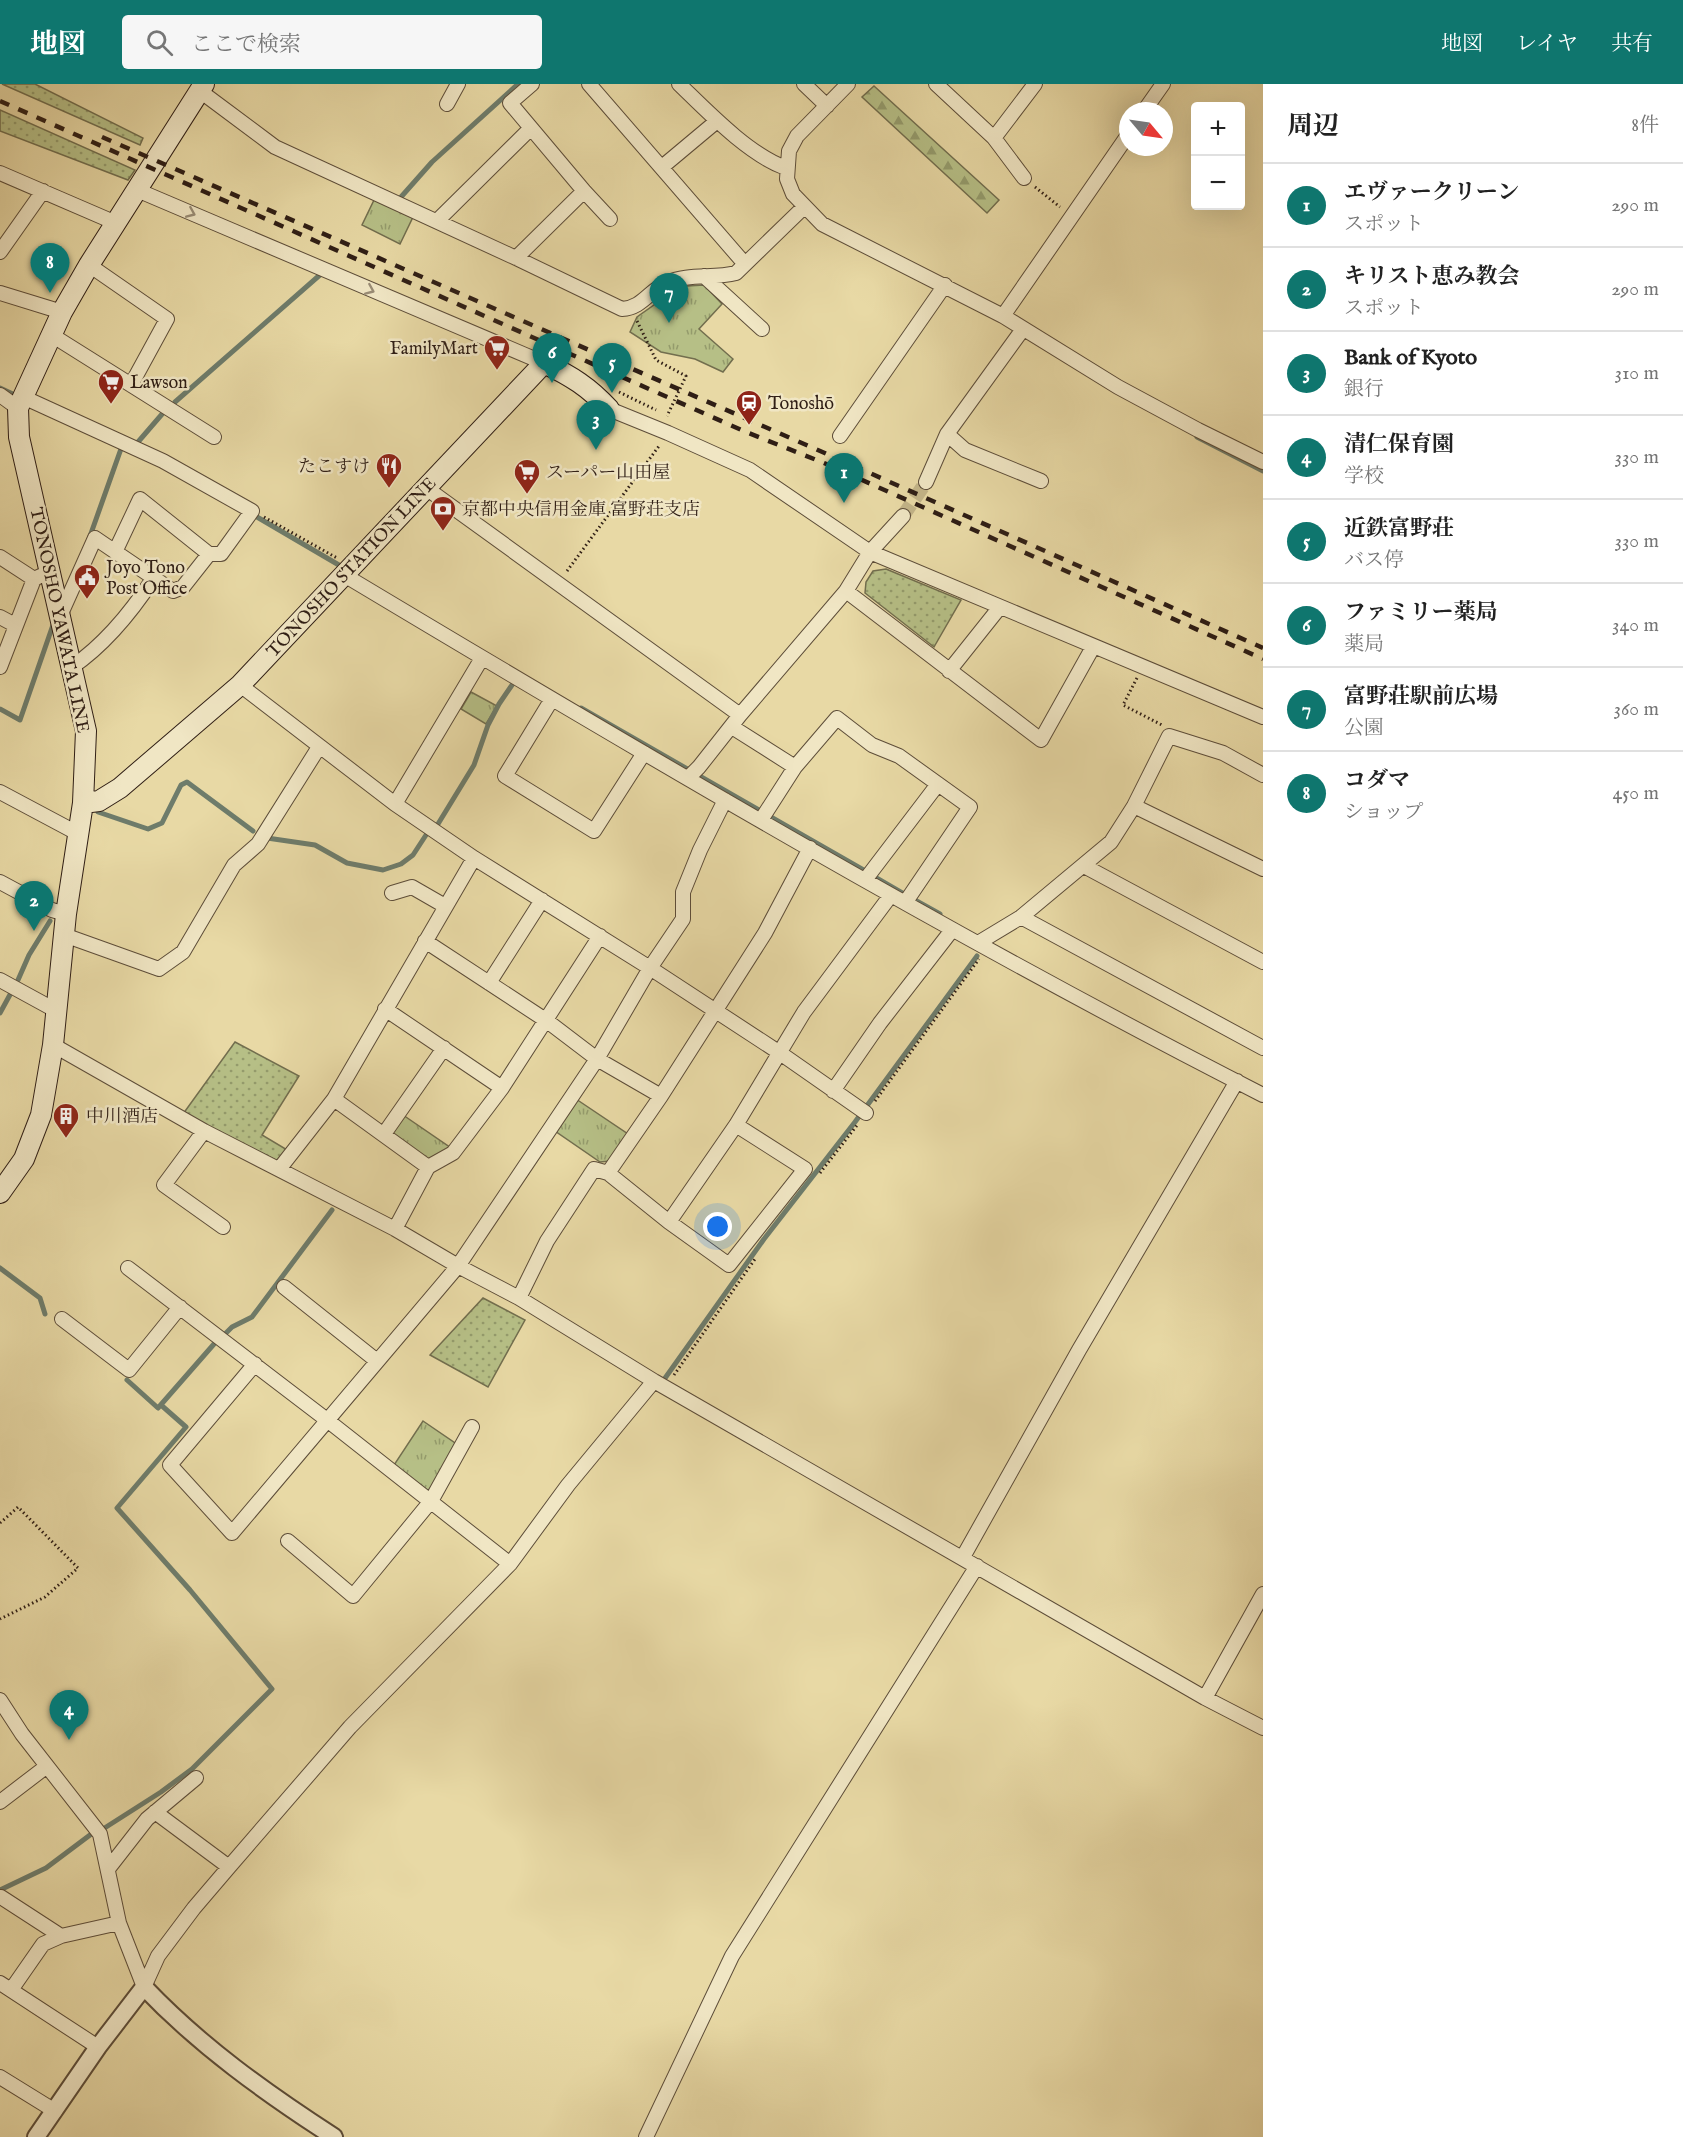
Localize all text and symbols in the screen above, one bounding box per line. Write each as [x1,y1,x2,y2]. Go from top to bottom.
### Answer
search box [122,15,542,69]
icon: search [143,26,176,59]
text: 地図 [30,28,86,63]
text: ここで検索 [191,31,301,59]
text: 地図 [1441,31,1483,58]
text: レイヤ [1516,31,1578,58]
text: 共有 [1611,31,1653,58]
north arrow [1119,102,1173,156]
map controls [1191,102,1245,210]
button: + [1191,102,1245,156]
text: 周辺 [1287,110,1339,143]
text: 8件 [1631,113,1659,138]
button: − [1191,156,1245,210]
text: エヴァークリーン [1344,179,1519,207]
text: 1 [1303,193,1310,218]
text: 290 m [1611,193,1659,218]
one-way arrow [185,206,196,218]
text: スポット [1344,212,1424,237]
pin: 8 [31,244,70,293]
text: キリスト恵み教会 [1344,263,1520,291]
pin: 7 [650,274,688,323]
text: 2 [1302,277,1311,302]
text: 290 m [1611,277,1659,302]
one-way arrow [364,283,375,295]
text: スポット [1344,296,1424,321]
supermarket icon: FamilyMart [482,333,512,371]
pin: 6 [532,334,572,383]
place label: FamilyMart [390,338,478,361]
pin: 5 [592,344,632,393]
text: Bank of Kyoto [1344,344,1477,372]
text: 3 [1303,361,1310,386]
text: 310 m [1615,361,1659,386]
supermarket icon: Lawson [96,367,126,405]
place label: Lawson [130,372,188,395]
text: 銀行 [1344,377,1384,402]
station icon: Tonoshō [734,388,764,426]
place label: Tonoshō [768,393,834,416]
pin: 3 [576,400,616,450]
text: 清仁保育園 [1344,431,1454,459]
text: 4 [1302,445,1311,470]
text: 330 m [1614,445,1659,470]
restaurant icon: たこすけ [374,451,404,489]
pin: 1 [824,454,864,503]
place label: たこすけ [298,456,370,479]
supermarket icon: スーパー山田屋 [512,457,542,495]
place label: スーパー山田屋 [546,462,670,485]
text: 学校 [1344,464,1384,489]
street label: TONOSHO STATION LINE [262,473,442,663]
bank icon: 京都中央信用金庫 富野荘支店 [428,494,458,532]
place label: 京都中央信用金庫 富野荘支店 [462,499,700,522]
street label: TONOSHO YAWATA LINE [23,505,94,735]
text: 近鉄富野荘 [1344,515,1454,543]
text: 5 [1303,529,1310,554]
text: 330 m [1614,529,1659,554]
text: バス停 [1344,548,1404,573]
place label: Joyo Tono Post Office [104,557,187,601]
public building icon: Joyo Tono Post Office [72,562,102,600]
text: ファミリー薬局 [1344,599,1498,627]
text: 6 [1302,613,1311,638]
text: 340 m [1612,613,1659,638]
text: 薬局 [1344,632,1384,657]
text: 富野荘駅前広場 [1344,683,1498,711]
text: 7 [1302,697,1311,722]
text: 360 m [1613,697,1659,722]
text: 公園 [1344,716,1384,741]
text: コダマ [1344,767,1410,795]
text: 8 [1303,781,1310,806]
text: 450 m [1612,781,1659,806]
text: ショップ [1344,800,1424,825]
pin: 2 [15,882,54,931]
building icon: 中川酒店 [51,1101,81,1139]
place label: 中川酒店 [86,1106,158,1129]
your location [703,1212,732,1241]
pin: 4 [50,1690,88,1740]

